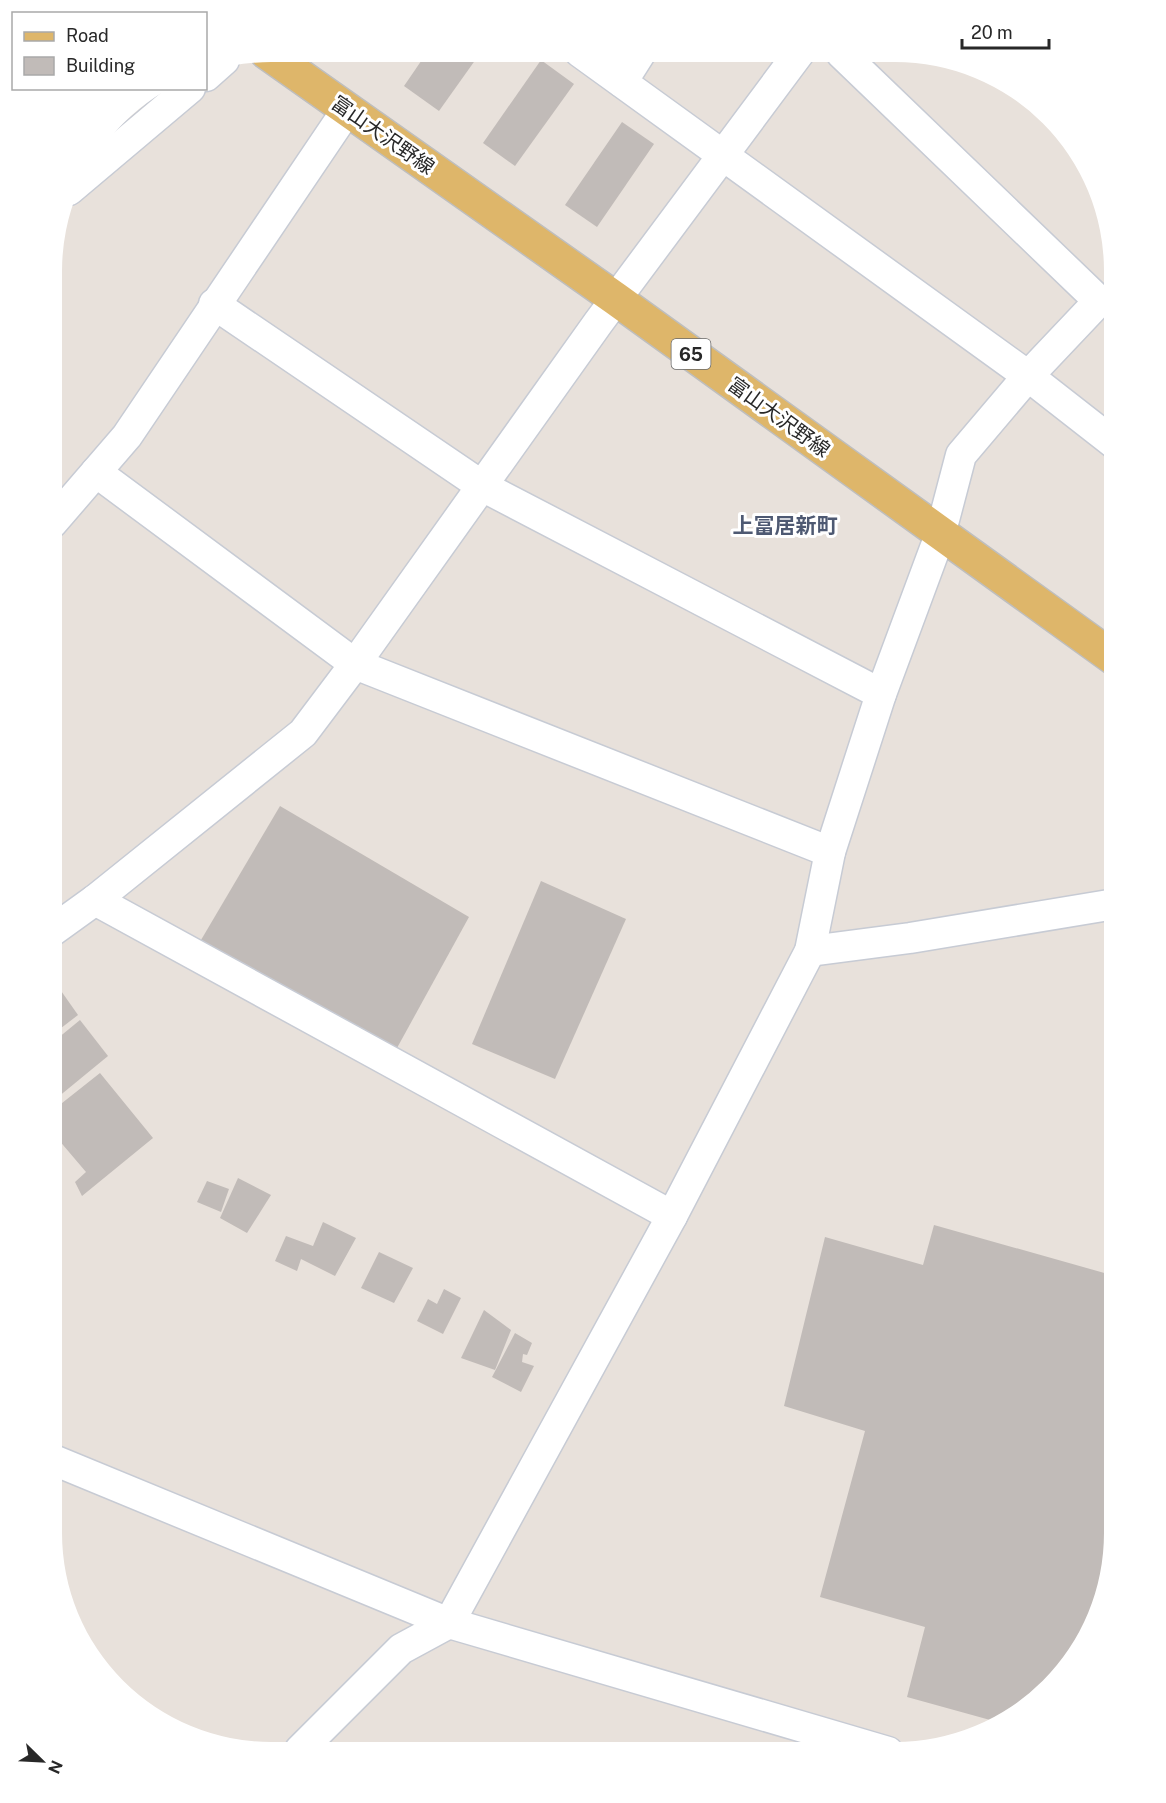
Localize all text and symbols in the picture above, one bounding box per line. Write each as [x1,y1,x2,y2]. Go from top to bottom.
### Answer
legend [12,12,207,90]
scale bar [962,12,1049,50]
text: 20 m [971,22,1013,43]
text: Road [66,25,109,46]
text: Building [66,55,135,76]
street label: 富山大沢野線 [327,91,439,179]
road number: 65 [672,339,710,369]
street label: 富山大沢野線 [723,372,835,462]
district label: 上冨居新町 [733,513,838,538]
north arrow [12,1731,72,1791]
text: N [44,1757,66,1776]

